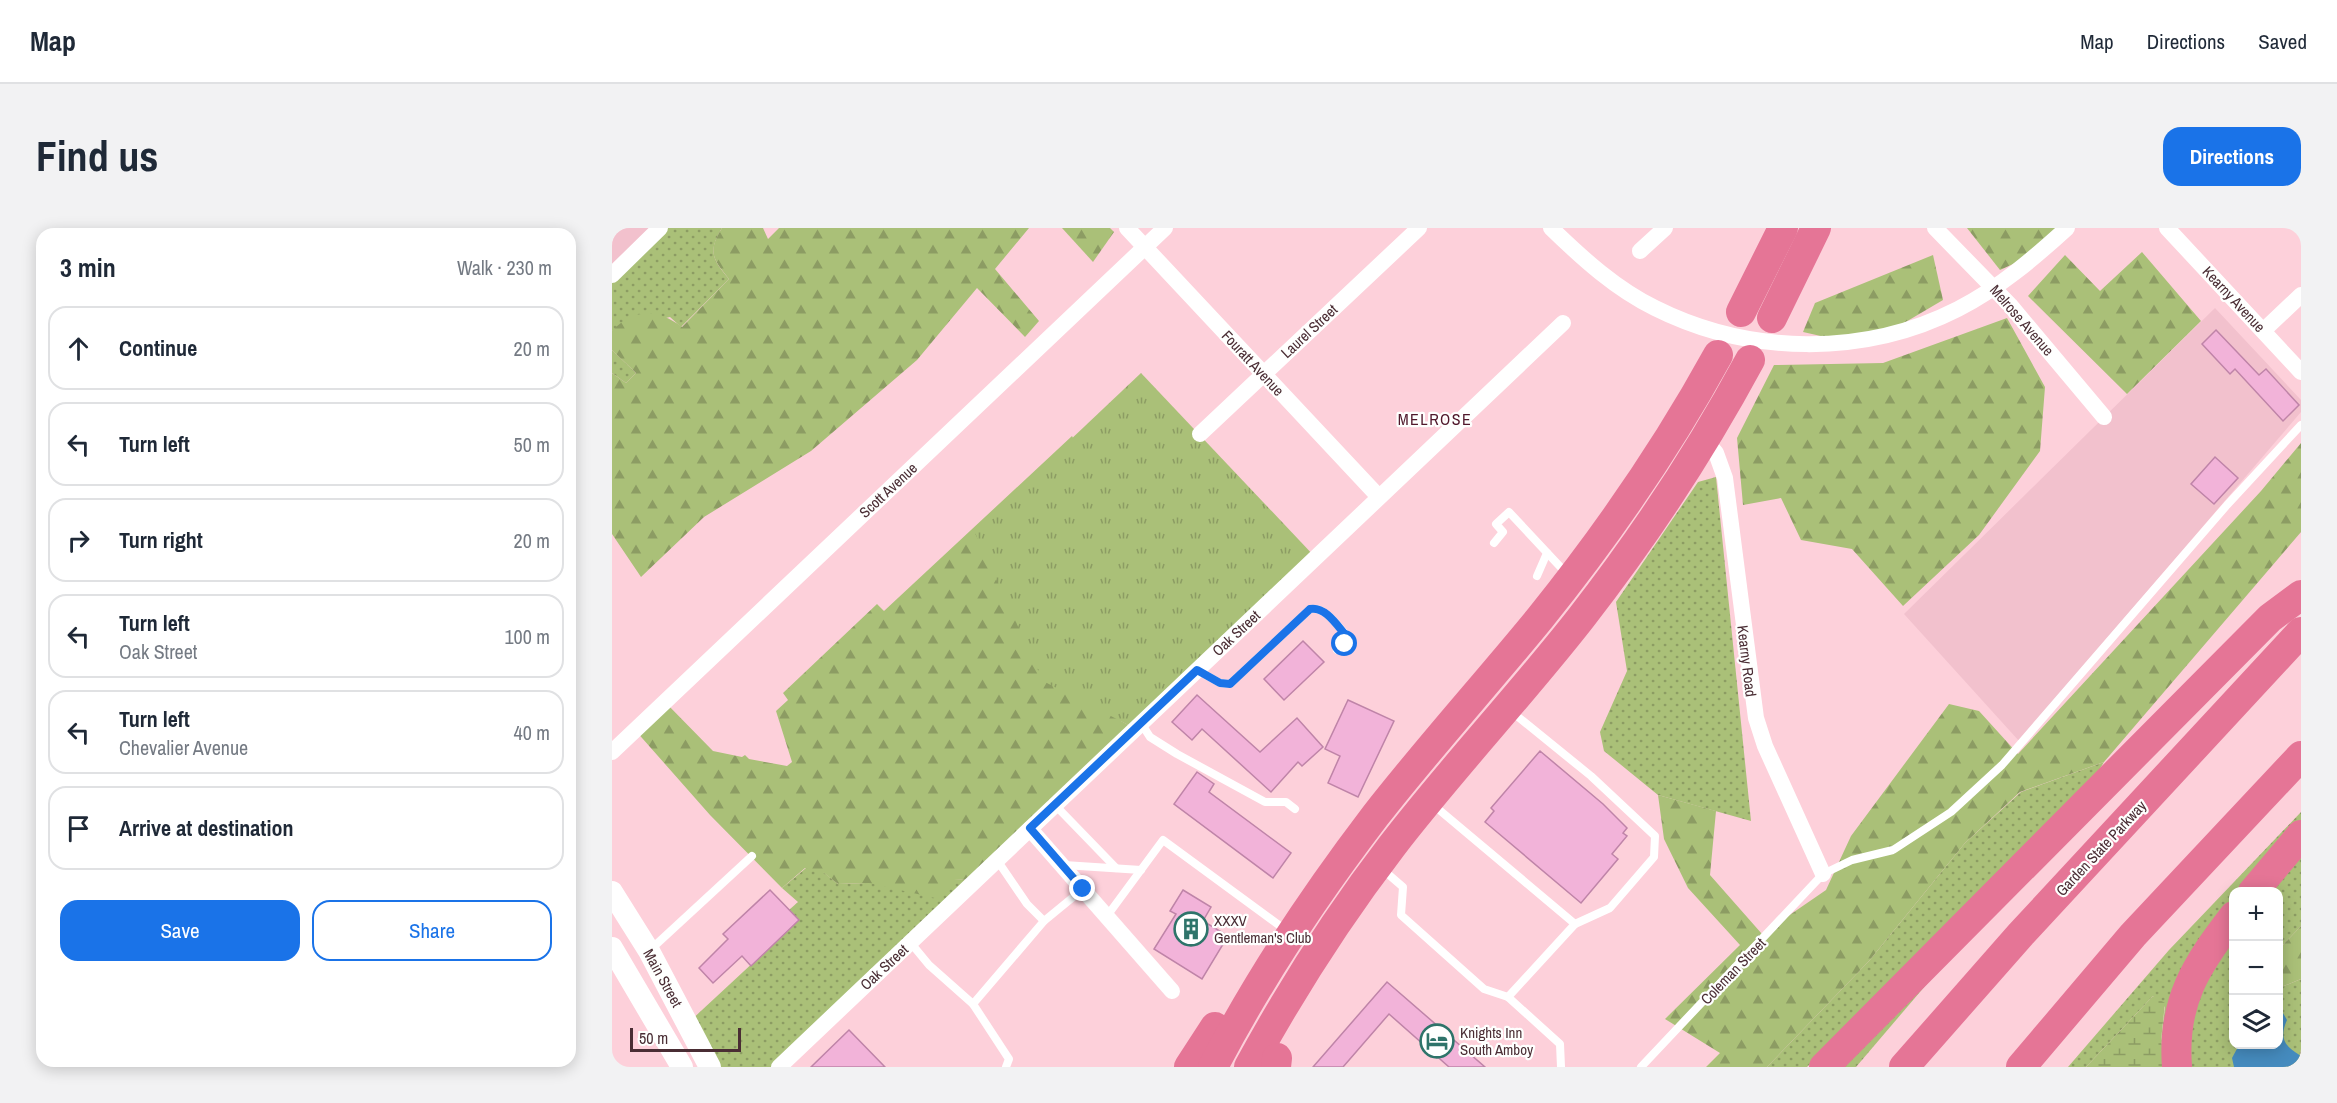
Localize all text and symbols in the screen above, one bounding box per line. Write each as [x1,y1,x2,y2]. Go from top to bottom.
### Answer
text: Map [30,22,76,60]
text: Map [2080,27,2114,56]
text: Directions [2147,27,2225,56]
text: Saved [2258,27,2307,56]
button: Directions [2163,127,2301,186]
text: Find us [36,128,158,184]
text: 3 min [60,250,116,285]
text: Walk · 230 m [457,254,552,281]
street label: Kearny Avenue [2198,261,2270,337]
street label: Melrose Avenue [1985,280,2059,360]
street label: Laurel Street [1276,299,1342,363]
street label: Fouratt Avenue [1217,326,1289,400]
icon: ahead [62,332,95,365]
text: Continue [119,333,197,363]
text: 20 m [514,335,550,362]
district label: MELROSE [1398,408,1472,430]
icon: left [62,428,95,461]
text: Turn left [119,429,190,459]
text: 50 m [514,431,550,458]
street label: Scott Avenue [854,458,922,522]
icon: right [62,524,95,557]
text: Turn right [119,525,203,555]
text: 20 m [514,527,550,554]
street label: Oak Street [1207,605,1265,661]
text: Turn left [119,608,190,638]
icon: left [62,620,95,653]
text: 100 m [504,623,550,650]
street label: Kearny Road [1732,624,1762,698]
route start [1331,630,1357,656]
text: Oak Street [119,638,197,665]
text: Turn left [119,704,190,734]
icon: left [62,716,95,749]
text: 40 m [514,719,550,746]
text: Chevalier Avenue [119,734,248,761]
street label: Garden State Parkway [2051,795,2151,900]
icon: arrive [62,812,95,845]
text: Arrive at destination [119,813,293,843]
route end [1069,875,1095,901]
map controls [2229,887,2283,1049]
button: + [2229,887,2283,941]
button: Save [60,900,300,961]
button: Share [312,900,552,961]
place label: XXXV Gentleman's Club [1214,910,1312,948]
building icon: XXXV Gentleman's Club [1173,911,1209,947]
street label: Coleman Street [1696,933,1771,1009]
street label: Oak Street [855,939,913,995]
button: − [2229,941,2283,995]
street label: Main Street [638,945,688,1011]
button: layers [2229,995,2283,1049]
place label: Knights Inn South Amboy [1460,1022,1534,1060]
hotel icon: Knights Inn South Amboy [1419,1023,1455,1059]
scale bar [630,1025,741,1052]
text: 50 m [639,1027,668,1049]

